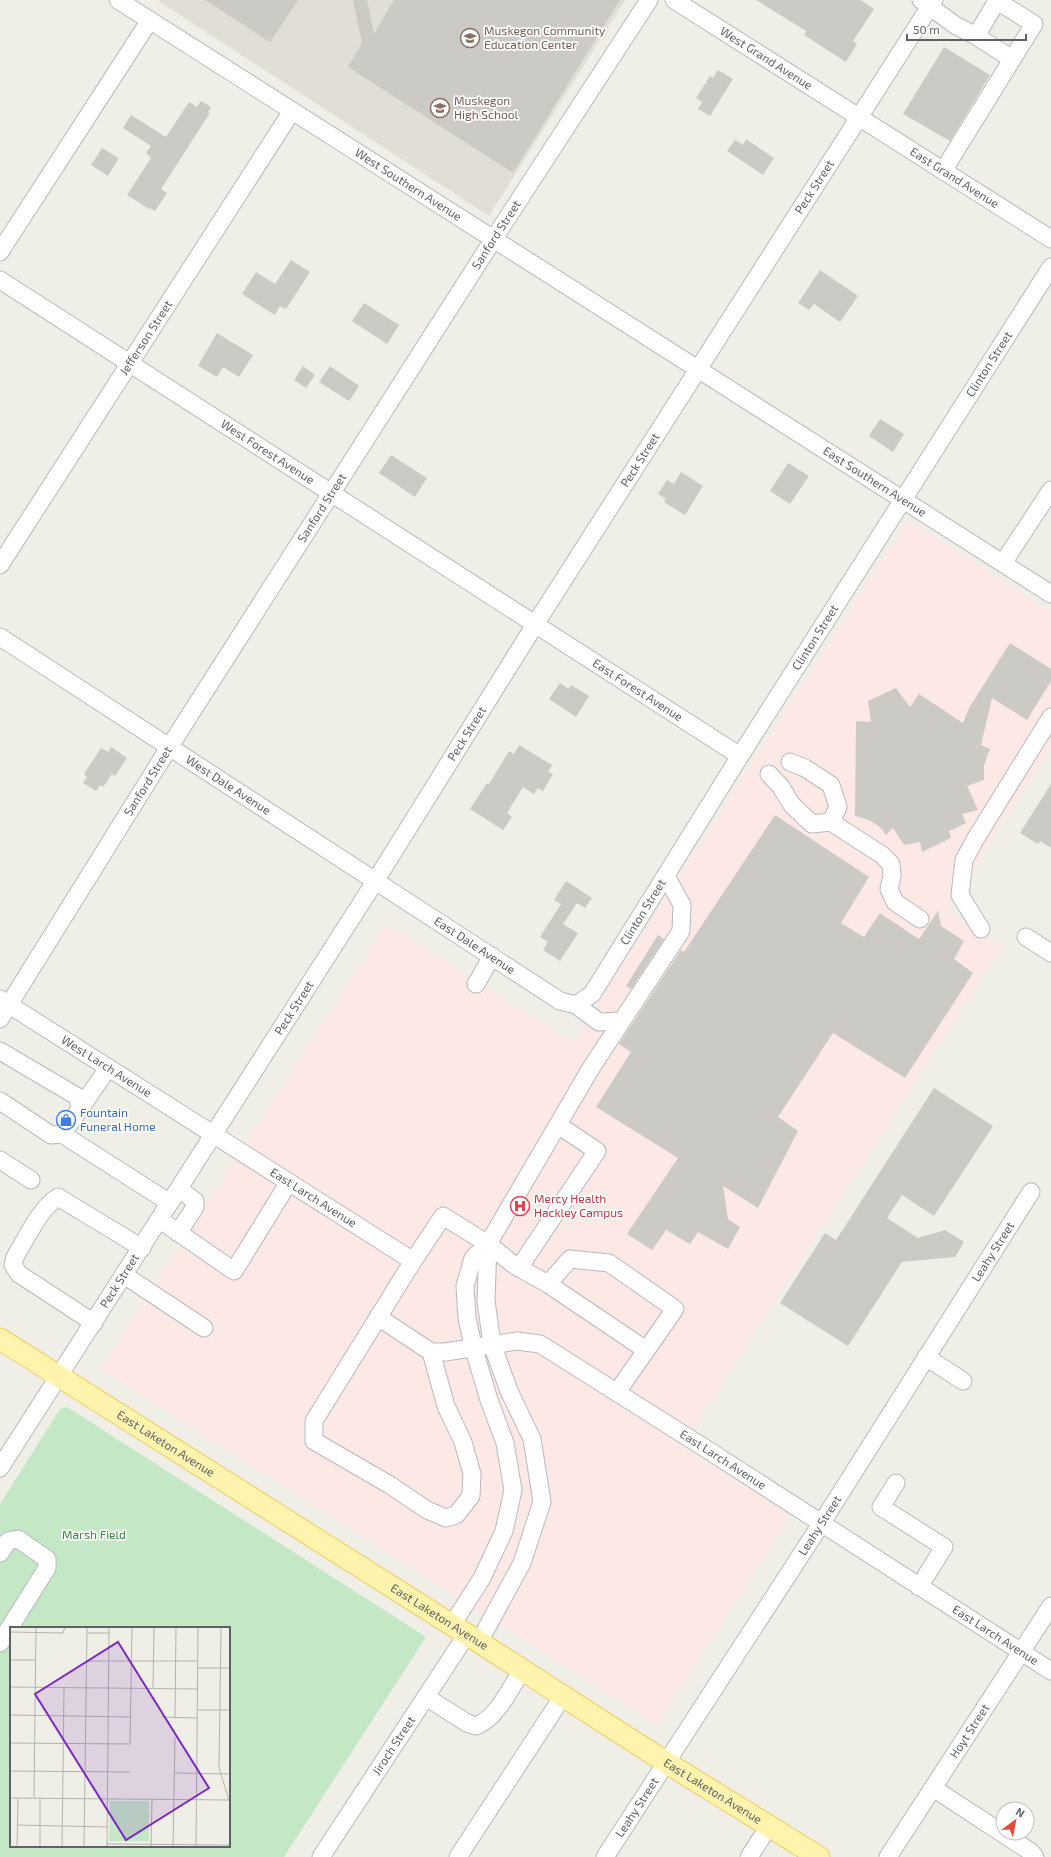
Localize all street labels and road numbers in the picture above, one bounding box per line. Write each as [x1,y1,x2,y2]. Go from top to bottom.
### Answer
street label: West Grand Avenue [718,23,815,92]
street label: East Grand Avenue [908,144,1002,210]
street label: West Southern Avenue [353,145,465,223]
street label: Peck Street [791,157,836,216]
street label: Sanford Street [468,197,523,272]
street label: Jefferson Street [116,297,175,377]
street label: Clinton Street [962,328,1015,399]
street label: West Forest Avenue [219,416,317,486]
street label: Peck Street [617,430,662,489]
street label: East Southern Avenue [821,443,929,519]
street label: Sanford Street [294,470,349,545]
street label: Clinton Street [788,601,841,672]
street label: East Forest Avenue [590,655,686,723]
street label: Peck Street [444,703,488,763]
street label: Sanford Street [120,743,174,818]
street label: West Dale Avenue [184,752,274,817]
street label: Clinton Street [616,876,668,947]
street label: East Dale Avenue [432,913,518,976]
street label: Peck Street [271,977,316,1037]
street label: West Larch Avenue [59,1032,155,1099]
street label: East Larch Avenue [268,1164,360,1229]
street label: Leahy Street [968,1218,1017,1284]
street label: Peck Street [96,1250,141,1310]
street label: East Laketon Avenue [115,1407,218,1479]
street label: East Larch Avenue [678,1426,769,1492]
street label: Leahy Street [795,1492,844,1558]
street label: East Laketon Avenue [389,1580,491,1652]
street label: East Larch Avenue [950,1601,1042,1667]
street label: Hoyt Street [946,1701,992,1760]
street label: Jiroch Street [369,1713,418,1777]
street label: East Laketon Avenue [661,1755,765,1826]
street label: Leahy Street [612,1774,661,1839]

